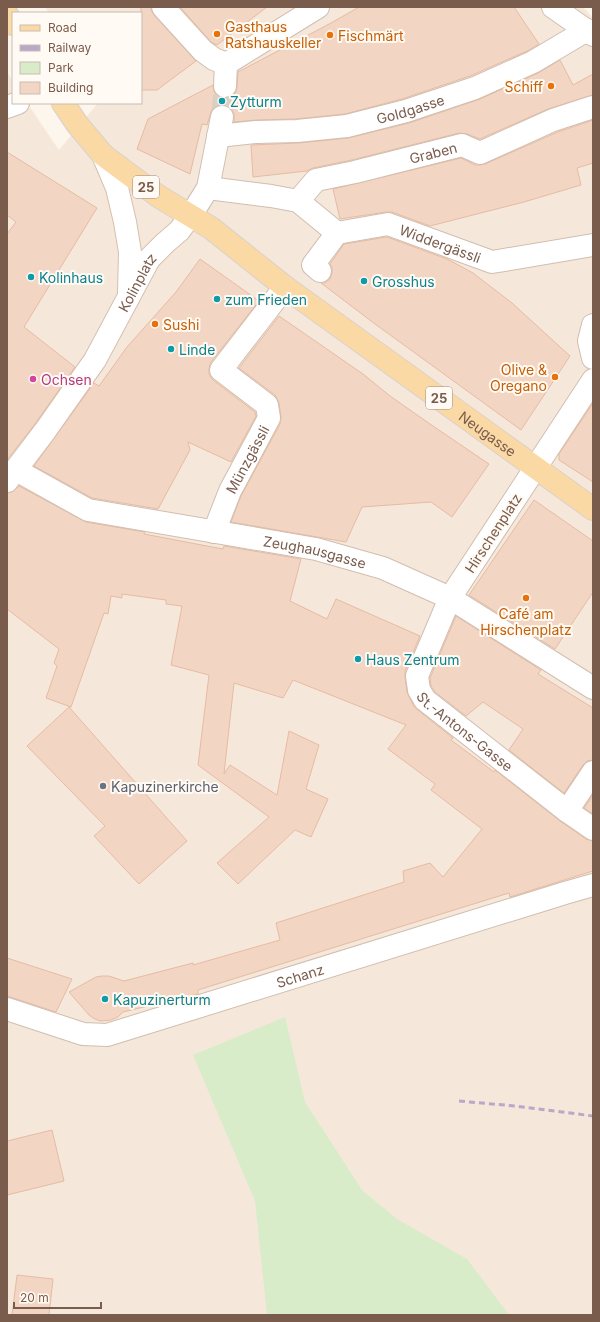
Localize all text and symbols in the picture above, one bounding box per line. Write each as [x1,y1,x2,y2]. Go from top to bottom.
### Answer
legend [12,12,142,104]
place label: Gasthaus Ratshauskeller [225,18,321,51]
text: Road [48,20,77,35]
place label: Fischmärt [338,27,404,44]
marker: Gasthaus Ratshauskeller [212,29,222,39]
marker: Fischmärt [325,30,335,40]
text: Railway [48,40,92,55]
text: Park [48,60,74,75]
place label: Schiff [505,78,543,95]
text: Building [48,80,93,95]
marker: Schiff [546,81,556,91]
street label: Goldgasse [374,90,446,127]
place label: Zytturm [230,93,282,110]
marker: Zytturm [217,96,227,106]
street label: Graben [407,138,459,166]
road number: 25 [133,176,159,198]
street label: Widdergässli [397,220,484,266]
street label: Kolinplatz [114,249,159,315]
place label: Kolinhaus [39,269,103,286]
marker: Kolinhaus [26,272,36,282]
place label: Grosshus [372,273,435,290]
marker: Grosshus [359,276,369,286]
place label: zum Frieden [225,291,307,308]
marker: zum Frieden [212,294,222,304]
place label: Sushi [163,316,199,333]
marker: Sushi [150,319,160,329]
place label: Linde [179,341,215,358]
marker: Linde [166,344,176,354]
place label: Olive & Oregano [490,361,547,394]
place label: Ochsen [41,371,92,388]
marker: Olive & Oregano [550,372,560,382]
marker: Ochsen [28,374,38,384]
road number: 25 [426,387,452,409]
street label: Neugasse [456,407,520,460]
street label: Münzgässli [222,422,272,496]
street label: Hirschenplatz [461,490,525,576]
street label: Zeughausgasse [262,532,368,571]
marker: Café am Hirschenplatz [521,593,531,603]
place label: Café am Hirschenplatz [480,605,572,638]
place label: Haus Zentrum [366,651,460,668]
marker: Haus Zentrum [353,654,363,664]
street label: St.-Antons-Gasse [414,689,517,774]
place label: Kapuzinerkirche [111,778,219,795]
marker: Kapuzinerkirche [98,781,108,791]
street label: Schanz [274,960,326,991]
place label: Kapuzinerturm [113,991,211,1008]
marker: Kapuzinerturm [100,994,110,1004]
scale bar [14,1284,101,1310]
text: 20 m [20,1290,49,1305]

